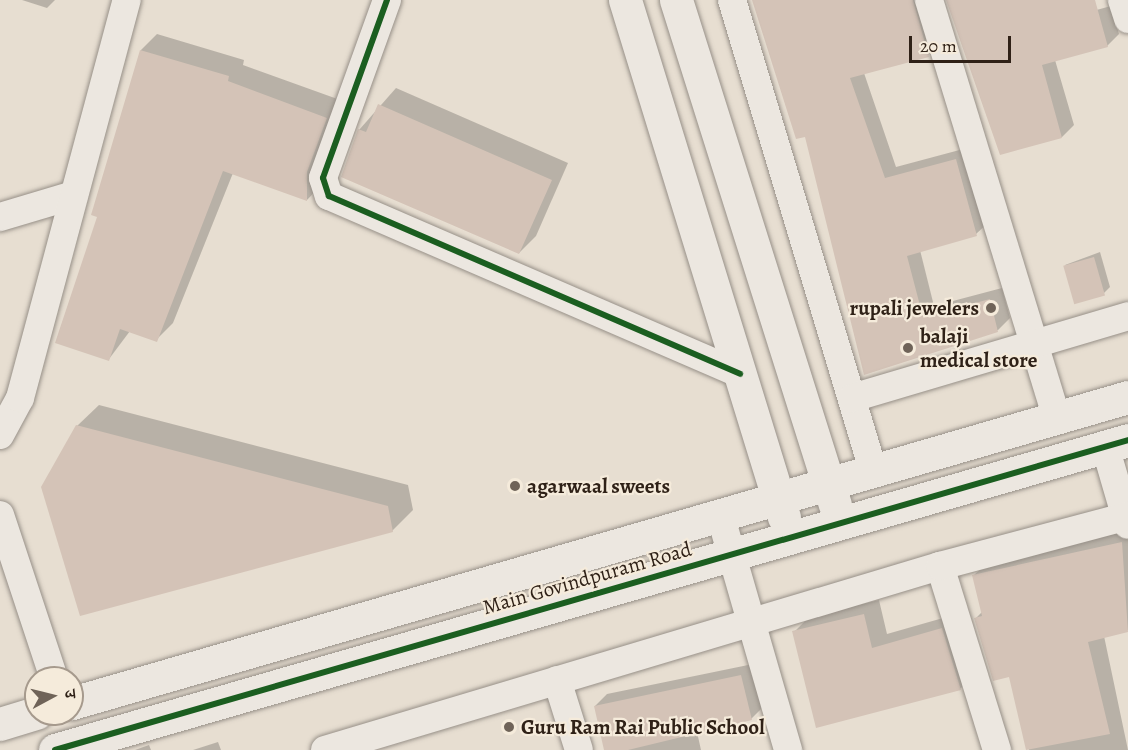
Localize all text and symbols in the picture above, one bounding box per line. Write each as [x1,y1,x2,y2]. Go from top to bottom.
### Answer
scale bar [912,24,1014,62]
text: 20 m [920,34,957,58]
place label: rupali jewelers [850,295,979,321]
marker: rupali jewelers [984,301,998,315]
place label: balaji medical store [920,323,1037,373]
marker: balaji medical store [901,341,915,355]
place label: agarwaal sweets [527,473,670,499]
marker: agarwaal sweets [508,479,522,493]
street label: Main Govindpuram Road [480,536,694,620]
north arrow [24,666,84,726]
text: उ [58,689,81,699]
place label: Guru Ram Rai Public School [521,714,765,740]
marker: Guru Ram Rai Public School [502,720,516,734]

